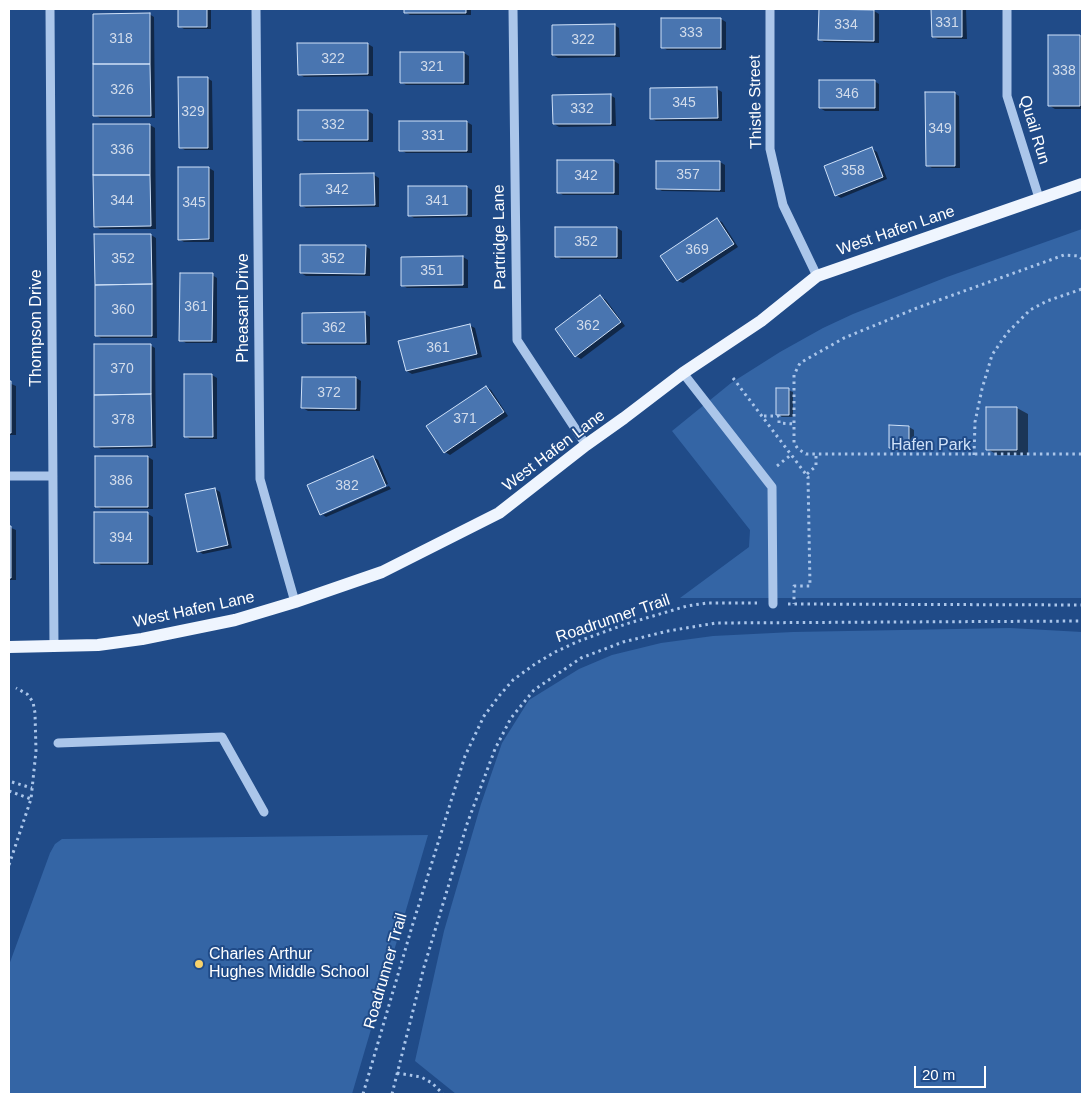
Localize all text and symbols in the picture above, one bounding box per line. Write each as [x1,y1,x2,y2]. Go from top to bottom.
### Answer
house number: 331 [935,15,959,31]
house number: 334 [834,17,858,33]
house number: 333 [679,25,703,41]
house number: 318 [109,31,133,47]
house number: 322 [571,32,595,48]
house number: 322 [321,51,345,67]
street label: Thistle Street [746,55,766,149]
house number: 321 [420,59,444,75]
house number: 338 [1052,63,1076,79]
house number: 326 [110,82,134,98]
house number: 346 [835,86,859,102]
street label: Quail Run [1014,93,1054,167]
house number: 345 [672,95,696,111]
house number: 332 [570,101,594,117]
house number: 329 [181,104,205,120]
house number: 332 [321,117,345,133]
house number: 349 [928,121,952,137]
house number: 331 [421,128,445,144]
house number: 336 [110,142,134,158]
house number: 358 [841,163,865,179]
house number: 357 [676,167,700,183]
house number: 342 [574,168,598,184]
house number: 342 [325,182,349,198]
street label: Partridge Lane [489,184,511,290]
house number: 344 [110,193,134,209]
house number: 341 [425,193,449,209]
house number: 345 [182,195,206,211]
street label: West Hafen Lane [835,202,957,260]
house number: 352 [574,234,598,250]
house number: 369 [685,242,709,258]
house number: 352 [111,251,135,267]
house number: 352 [321,251,345,267]
street label: Pheasant Drive [234,253,254,363]
house number: 351 [420,263,444,279]
street label: Thompson Drive [27,269,47,387]
house number: 361 [184,299,208,315]
house number: 360 [111,302,135,318]
house number: 362 [576,318,600,334]
house number: 362 [322,320,346,336]
house number: 361 [426,340,450,356]
house number: 370 [110,361,134,377]
house number: 372 [317,385,341,401]
street label: West Hafen Lane [499,406,609,496]
house number: 371 [453,411,477,427]
house number: 378 [111,412,135,428]
park label: Hafen Park [891,436,971,456]
house number: 386 [109,473,133,489]
house number: 382 [335,478,359,494]
house number: 394 [109,530,133,546]
street label: West Hafen Lane [132,588,256,632]
street label: Roadrunner Trail [553,590,673,648]
street label: Roadrunner Trail [360,911,412,1031]
place label: Charles Arthur Hughes Middle School [209,945,369,983]
marker: Charles Arthur Hughes Middle School [193,958,205,970]
scale bar [916,1056,988,1088]
text: 20 m [922,1066,955,1083]

